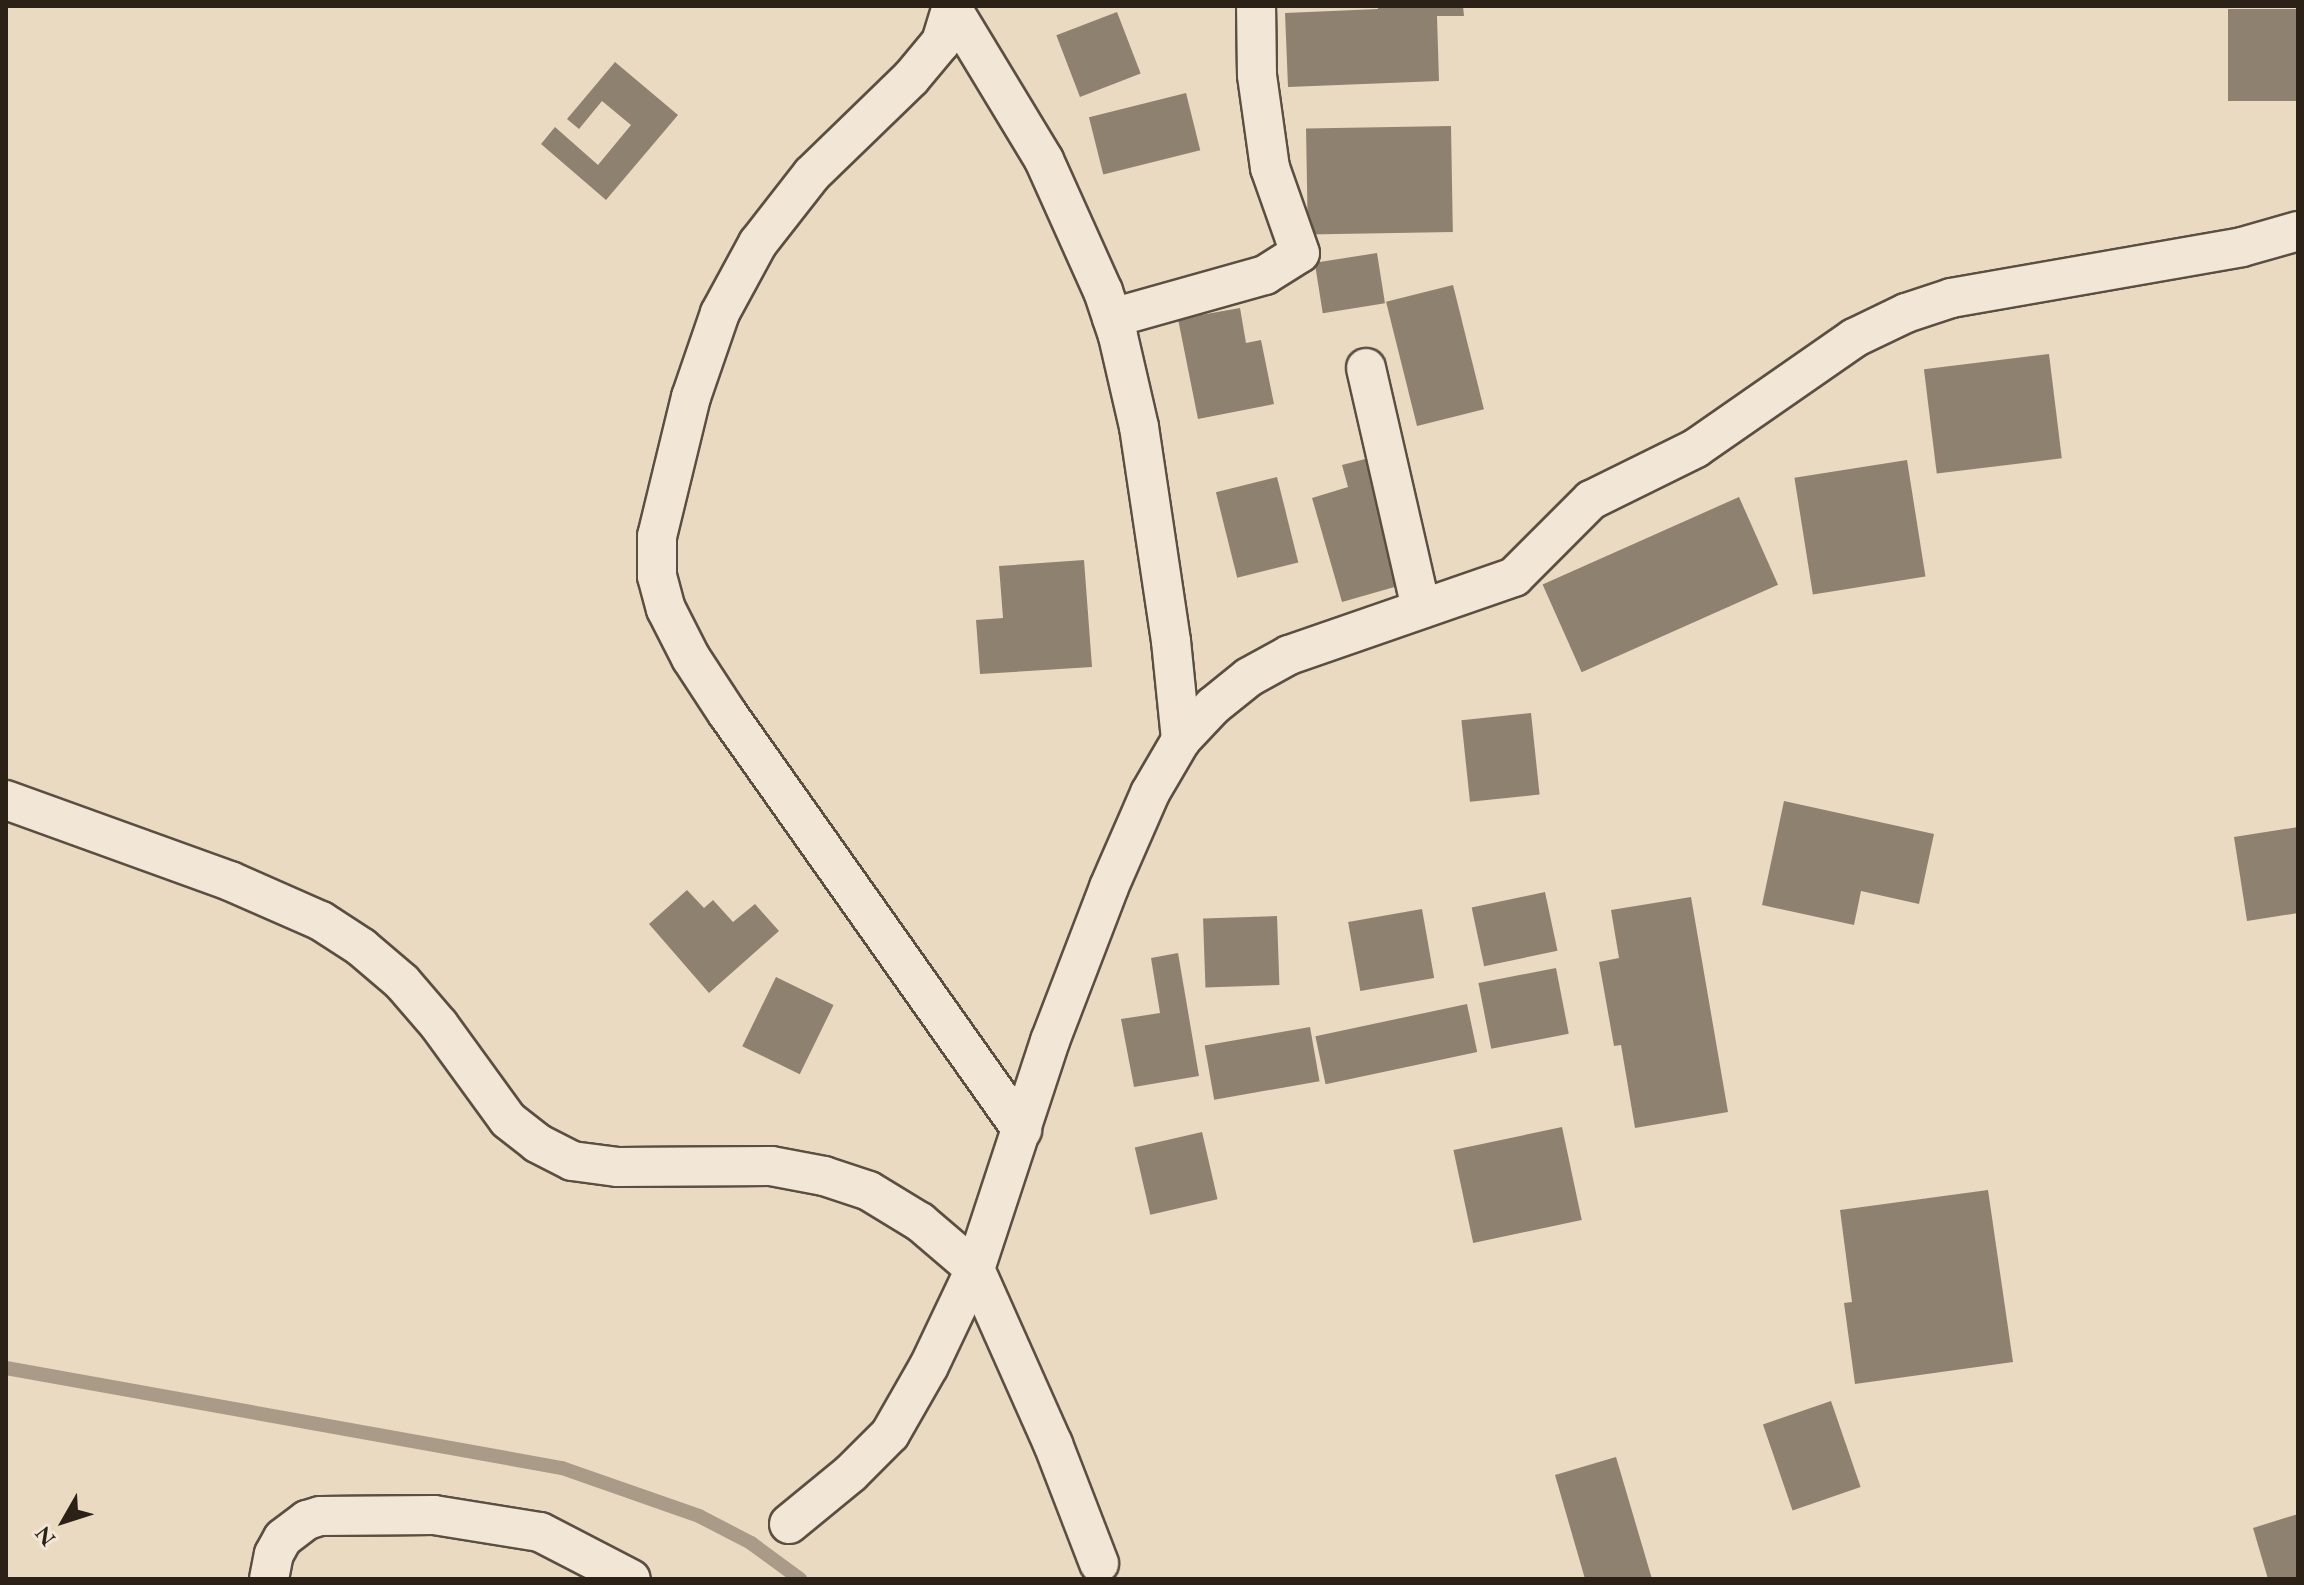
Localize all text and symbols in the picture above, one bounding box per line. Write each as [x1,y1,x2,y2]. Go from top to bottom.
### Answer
north arrow [24,1481,104,1561]
text: N [28,1520,62,1552]

